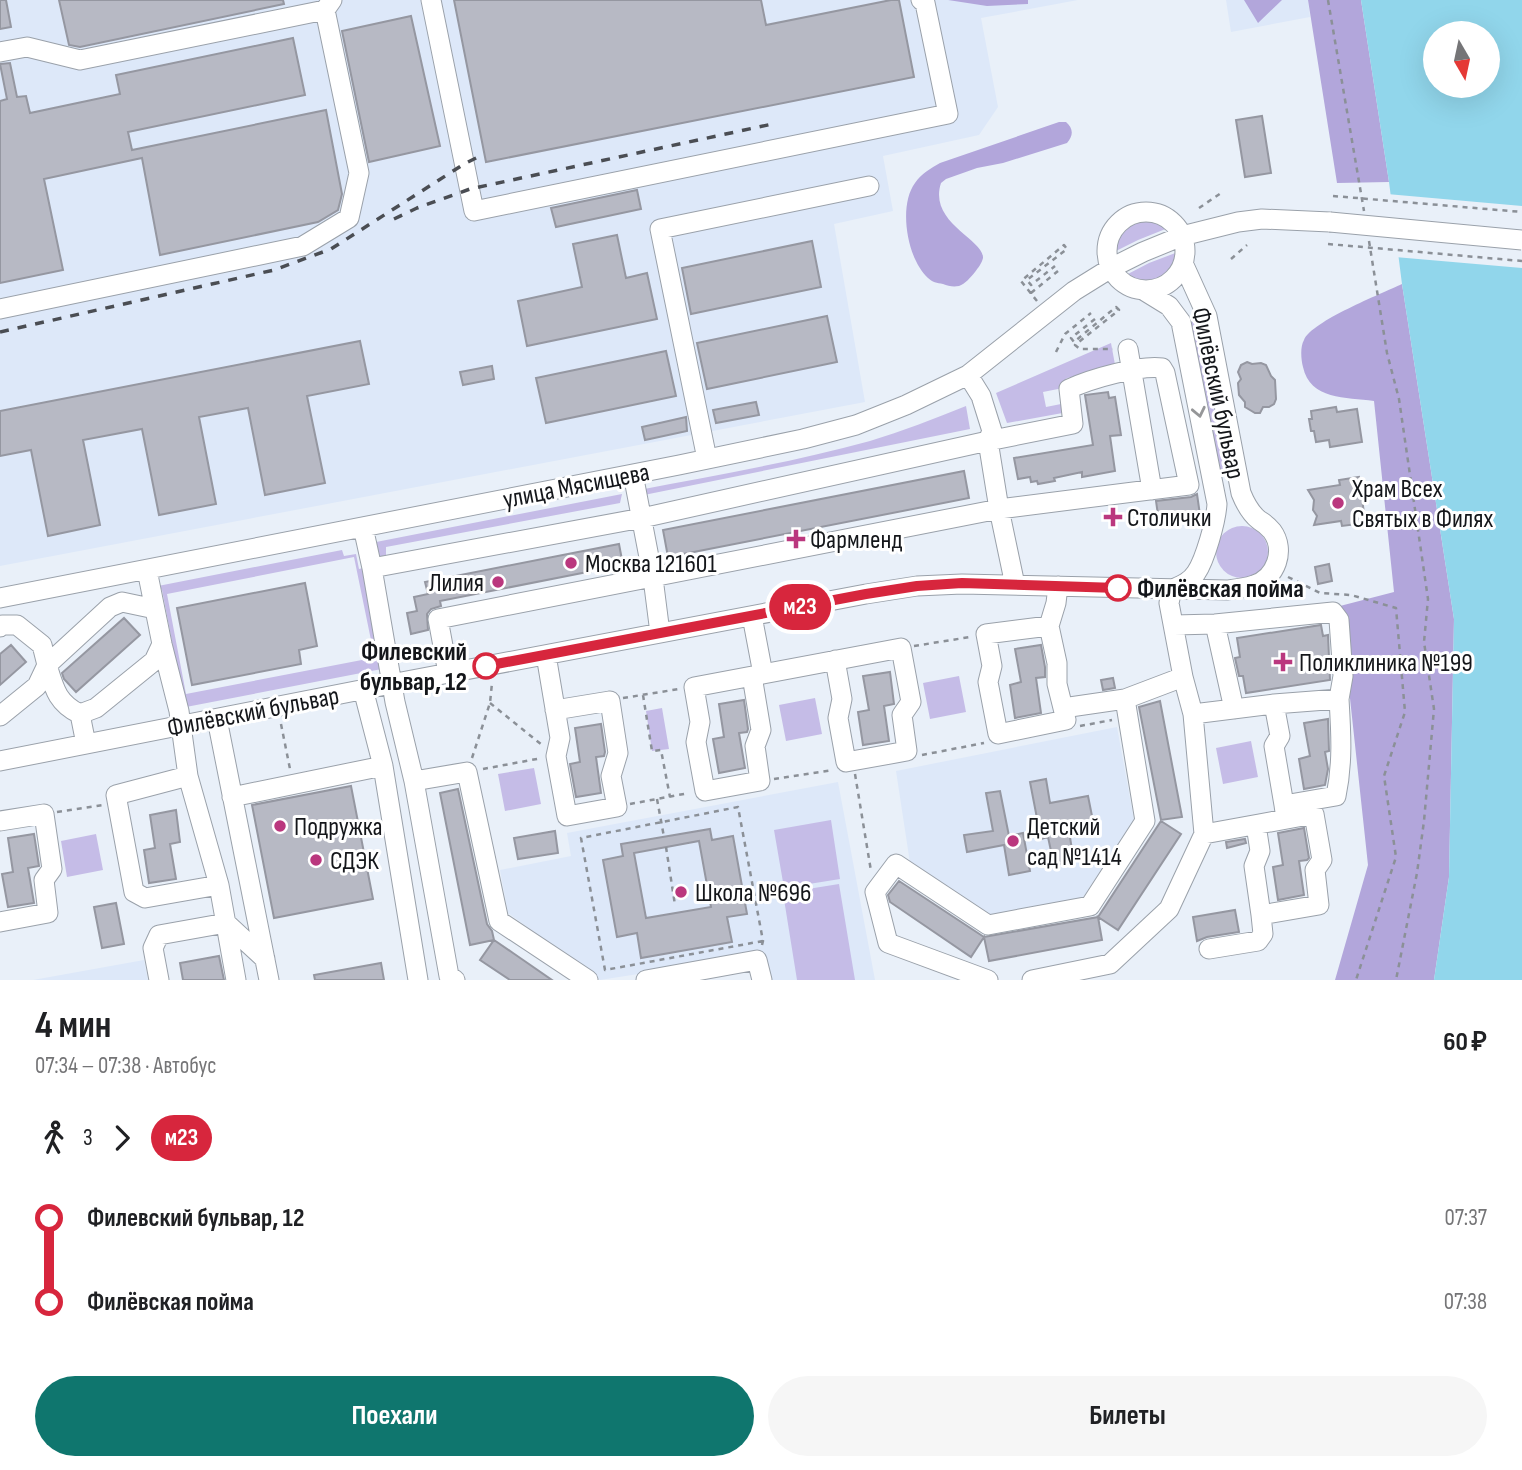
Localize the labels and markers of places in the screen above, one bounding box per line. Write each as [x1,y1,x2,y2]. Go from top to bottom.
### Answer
place label: Храм Всех Святых в Филях [1351,474,1494,535]
marker: Храм Всех Святых в Филях [1330,495,1346,511]
place label: Столички [1127,503,1212,534]
marker: Столички [1105,509,1121,525]
place label: Фармленд [810,525,902,556]
marker: Фармленд [788,531,804,547]
place label: Москва 121601 [585,549,717,580]
marker: Москва 121601 [563,555,579,571]
place label: Лилия [429,568,484,599]
marker: Лилия [490,574,506,590]
place label: Филёвская пойма [1137,574,1304,605]
marker: Филёвская пойма [1105,575,1131,601]
place label: Филевский бульвар, 12 [360,637,467,698]
place label: Поликлиника №199 [1299,648,1473,679]
marker: Поликлиника №199 [1273,652,1293,672]
marker: Филевский бульвар, 12 [473,653,499,679]
place label: Подружка [294,812,382,843]
place label: Детский сад №1414 [1027,812,1122,873]
marker: Подружка [272,818,288,834]
marker: Детский сад №1414 [1005,833,1021,849]
place label: СДЭК [330,846,379,877]
marker: СДЭК [308,852,324,868]
place label: Школа №696 [695,878,811,909]
marker: Школа №696 [673,884,689,900]

